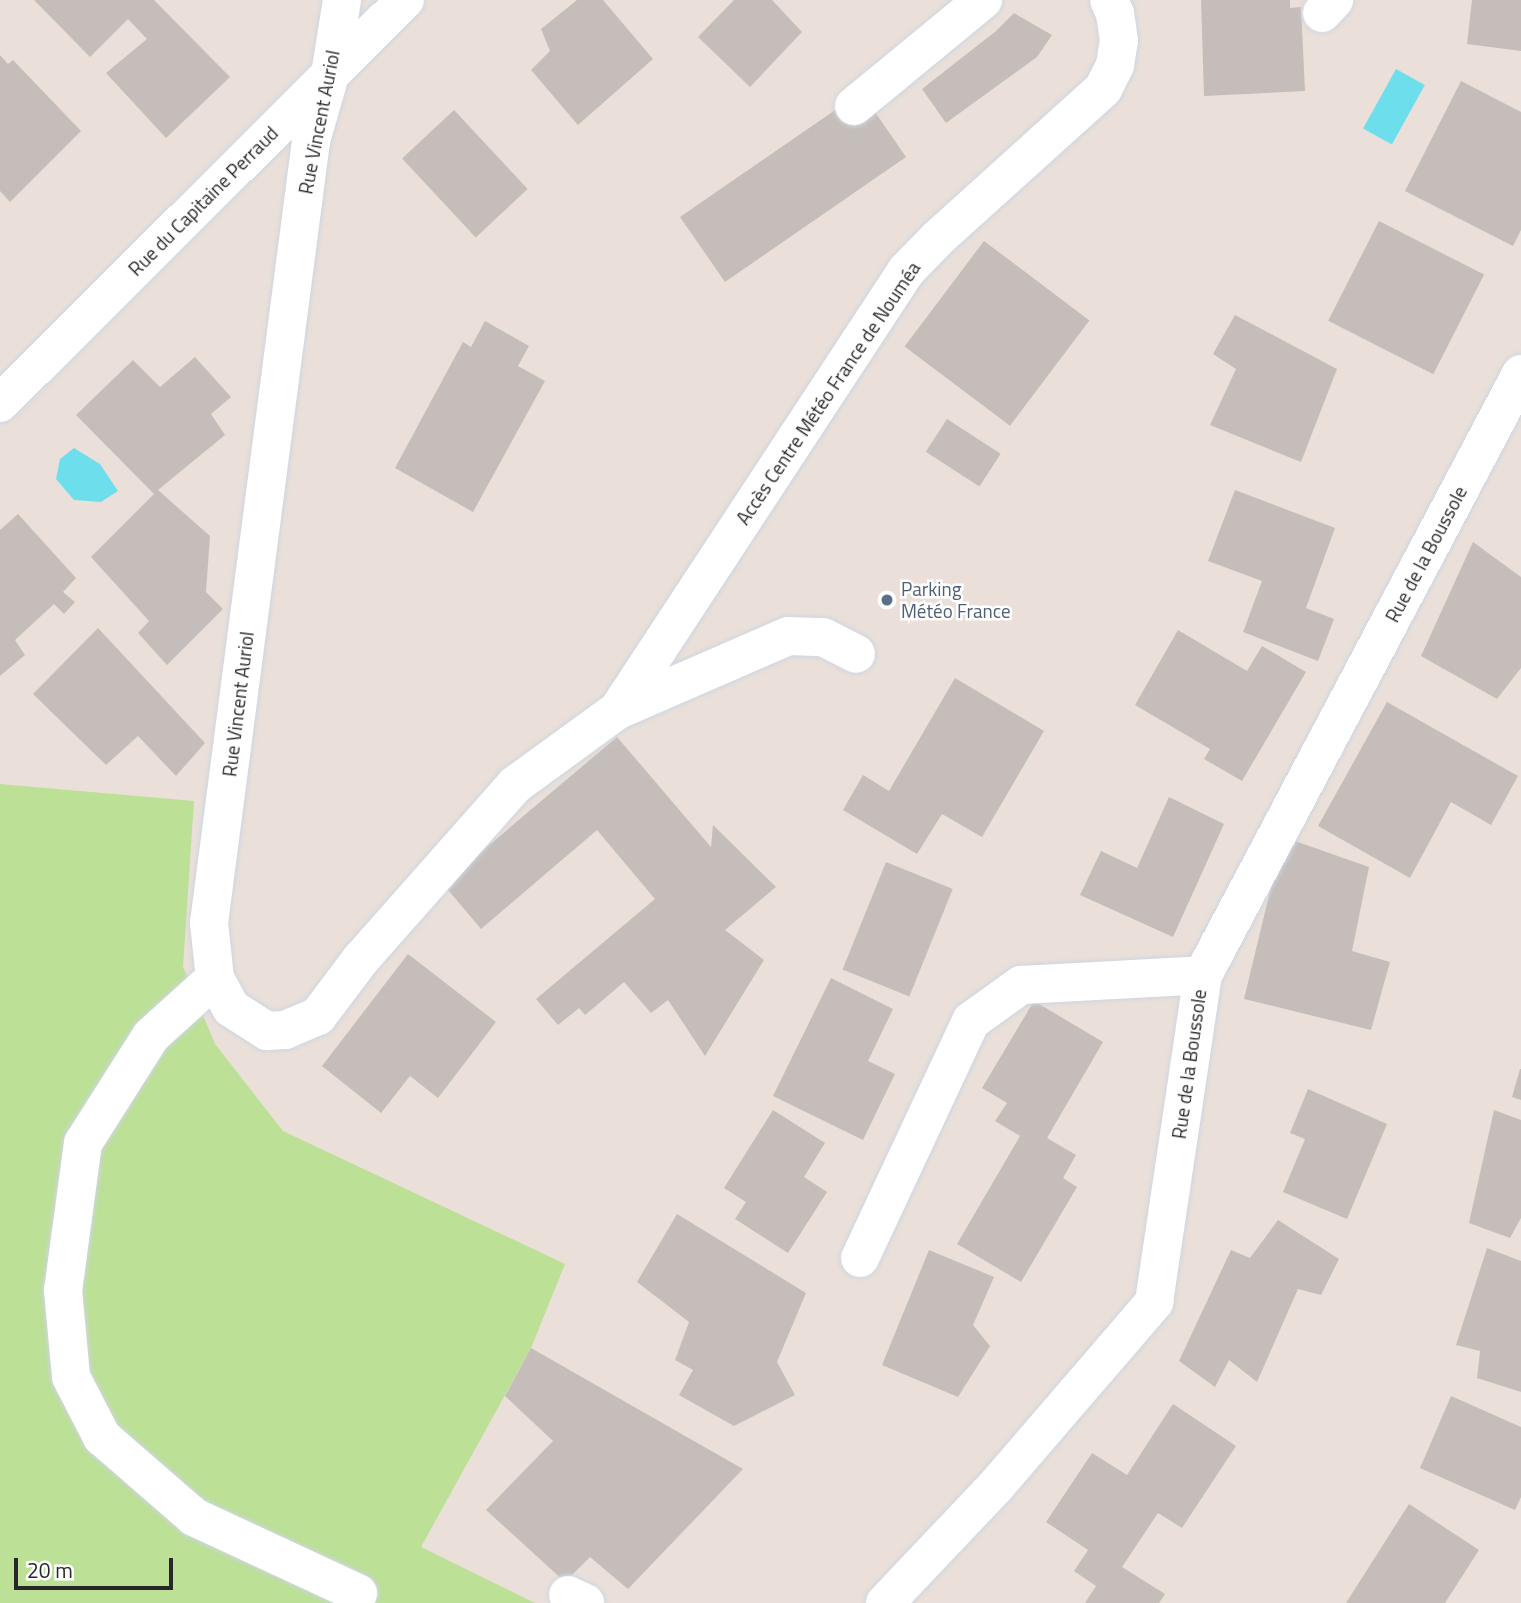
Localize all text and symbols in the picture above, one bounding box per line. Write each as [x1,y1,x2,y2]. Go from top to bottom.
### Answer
street label: Rue Vincent Auriol [294,48,344,196]
street label: Rue du Capitaine Perraud [124,122,282,280]
street label: Accès Centre Météo France de Nouméa [731,257,925,529]
street label: Rue de la Boussole [1381,482,1471,626]
place label: Parking Météo France [901,578,1011,622]
marker: Parking Météo France [879,592,895,608]
street label: Rue Vincent Auriol [218,630,258,778]
street label: Rue de la Boussole [1167,988,1211,1140]
scale bar [18,1544,177,1588]
text: 20 m [27,1554,73,1586]

